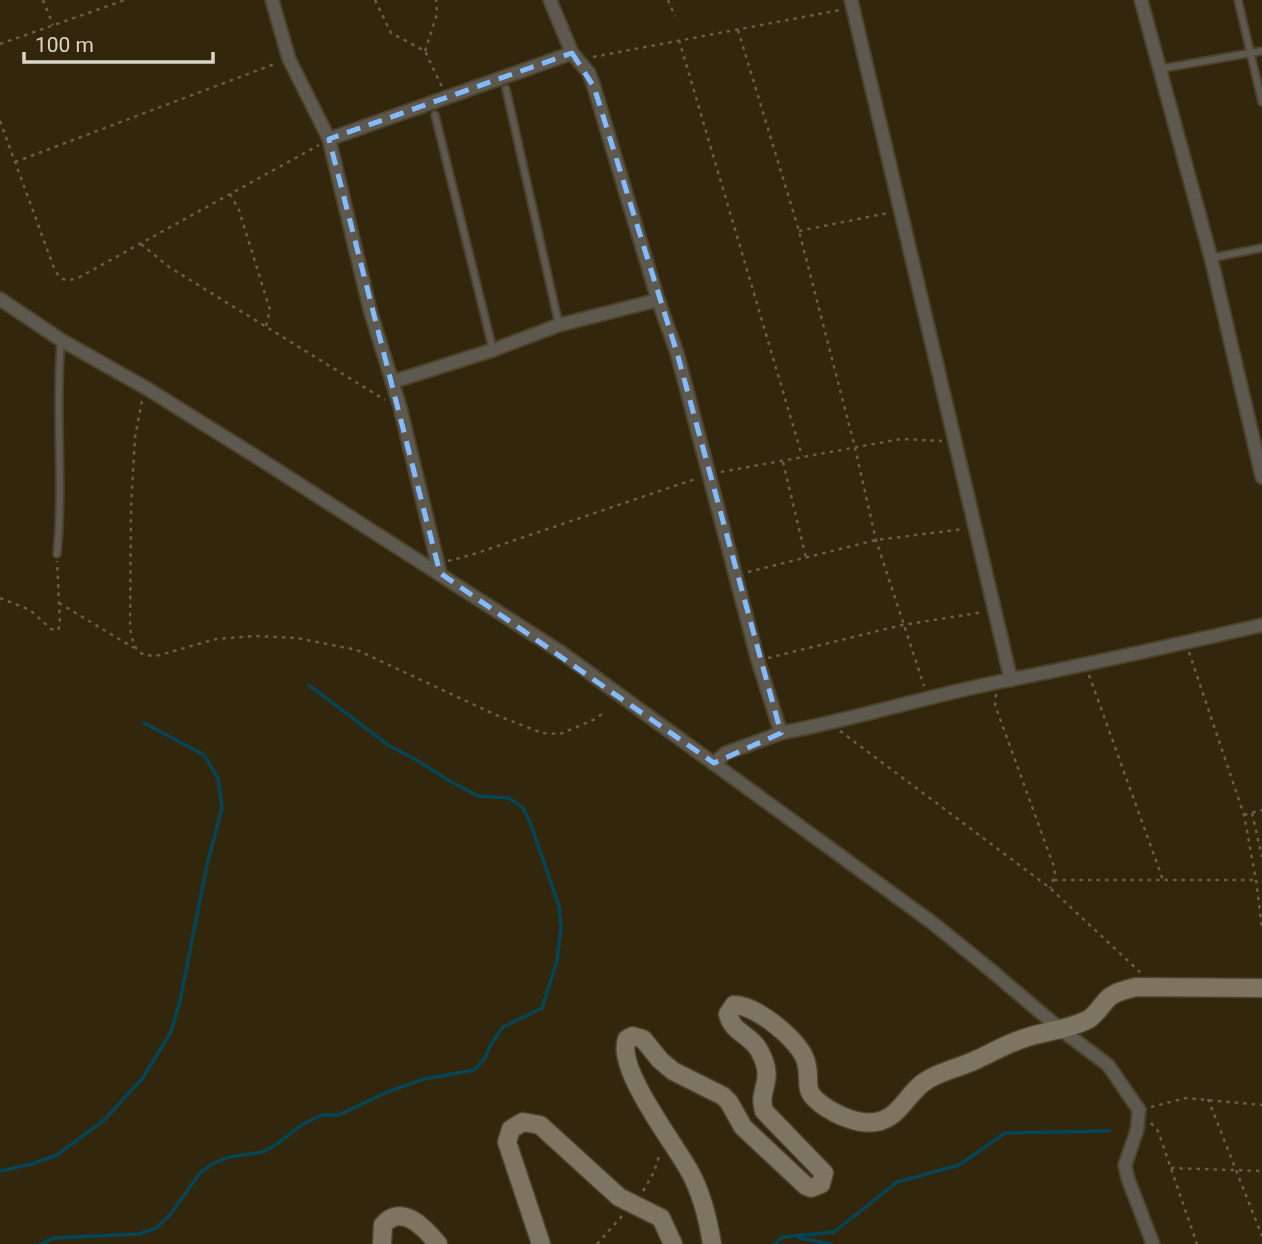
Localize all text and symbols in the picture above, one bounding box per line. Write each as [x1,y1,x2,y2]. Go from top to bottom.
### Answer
scale bar [24,21,214,65]
text: 100 m [35,33,94,57]

